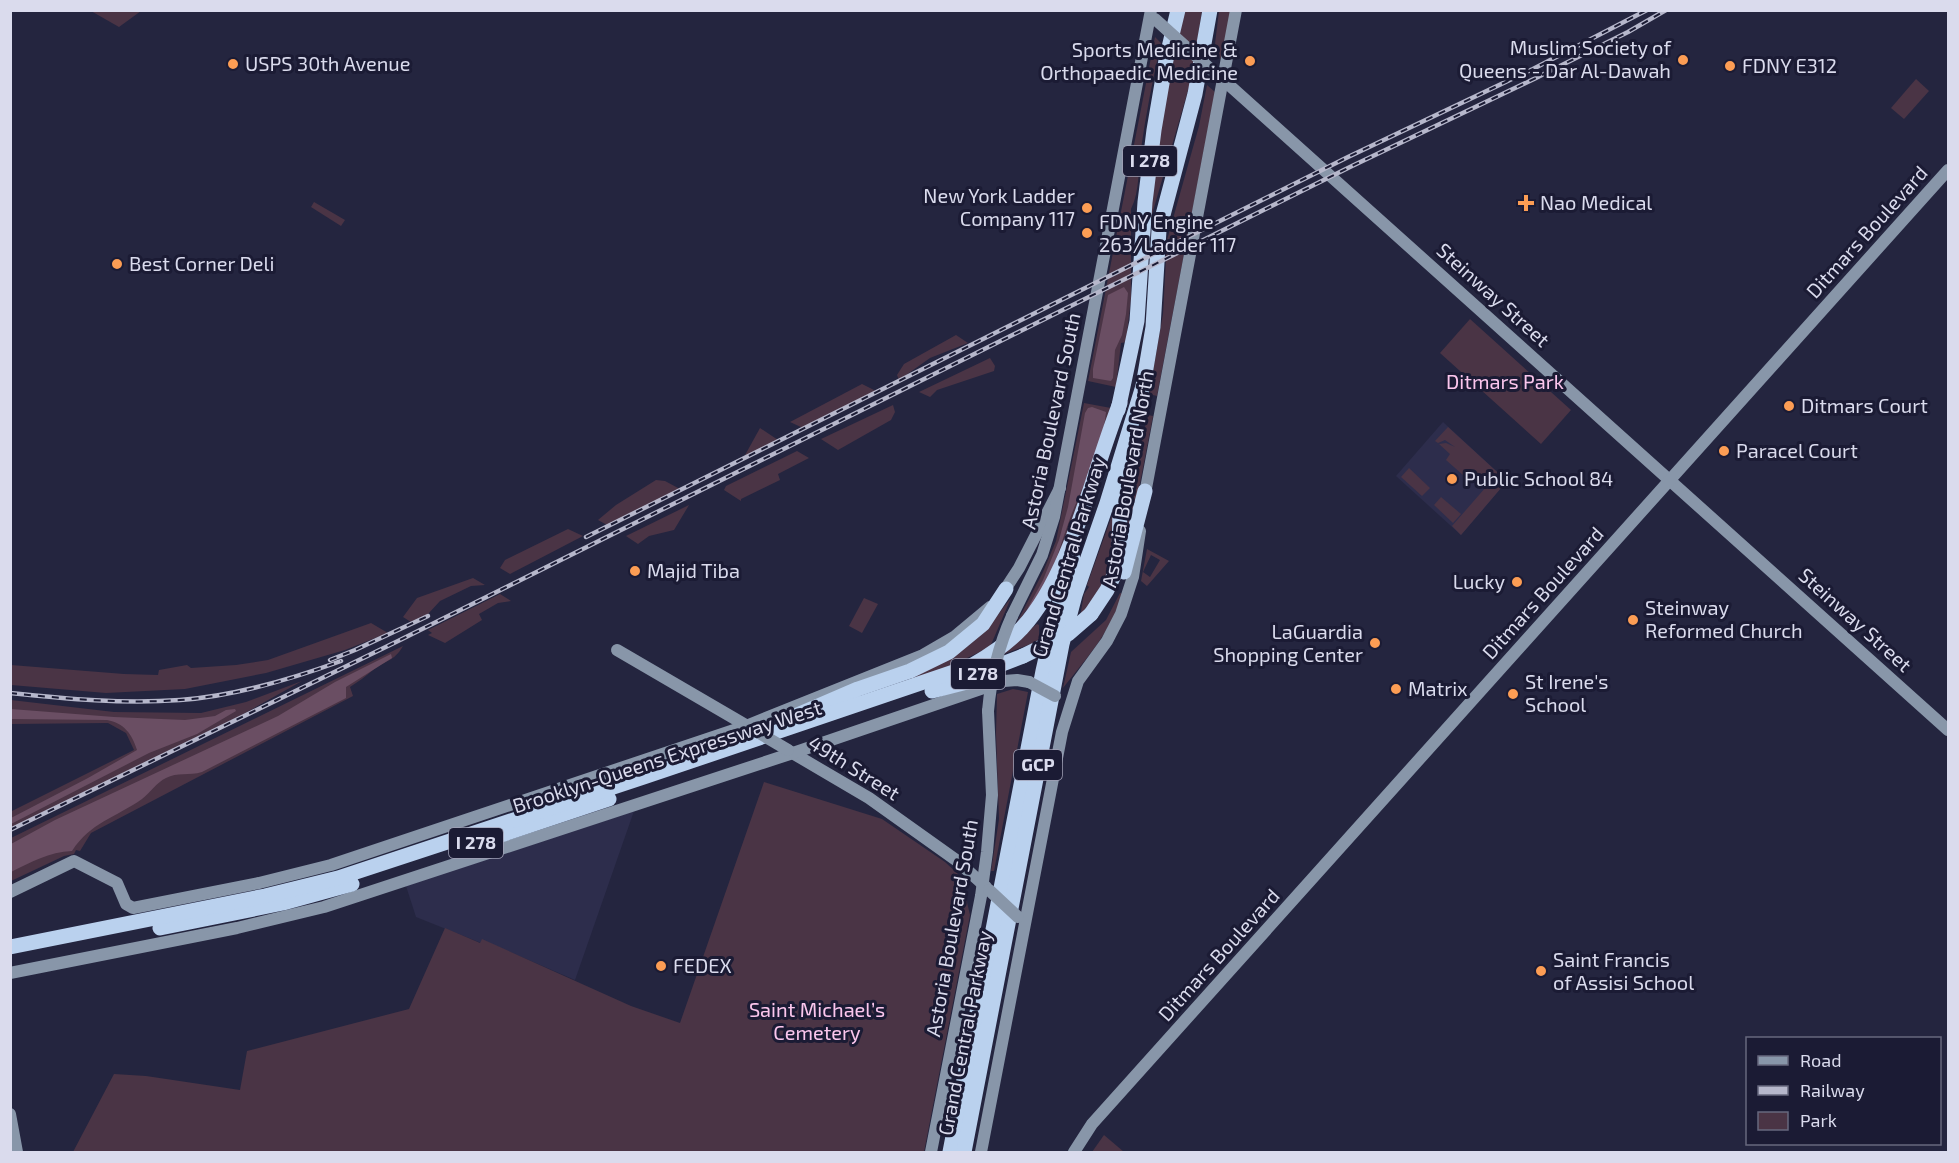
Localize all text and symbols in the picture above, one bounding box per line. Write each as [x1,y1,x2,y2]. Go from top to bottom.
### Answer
place label: Muslim Society of Queens - Dar Al-Dawah [1459,35,1671,82]
place label: Sports Medicine & Orthopaedic Medicine [1040,37,1238,84]
place label: USPS 30th Avenue [245,51,410,75]
marker: Muslim Society of Queens - Dar Al-Dawah [1676,53,1690,67]
place label: FDNY E312 [1742,53,1837,77]
marker: Sports Medicine & Orthopaedic Medicine [1243,54,1257,68]
marker: USPS 30th Avenue [226,57,240,71]
marker: FDNY E312 [1723,59,1737,73]
road number: I 278 [1123,146,1177,176]
street label: Ditmars Boulevard [1801,160,1932,302]
place label: New York Ladder Company 117 [923,183,1075,230]
place label: Nao Medical [1540,190,1652,214]
marker: Nao Medical [1517,194,1535,212]
marker: New York Ladder Company 117 [1080,201,1094,215]
place label: FDNY Engine 263/Ladder 117 [1099,209,1236,256]
marker: FDNY Engine 263/Ladder 117 [1080,226,1094,240]
street label: Steinway Street [1432,237,1555,351]
place label: Best Corner Deli [129,251,275,275]
marker: Best Corner Deli [110,257,124,271]
street label: Astoria Boulevard South [1015,311,1085,531]
street label: Astoria Boulevard North [1096,369,1158,589]
park label: Ditmars Park [1446,369,1564,393]
place label: Ditmars Court [1801,393,1928,417]
marker: Ditmars Court [1782,399,1796,413]
place label: Paracel Court [1736,438,1858,462]
marker: Paracel Court [1717,444,1731,458]
street label: Grand Central Parkway [1026,453,1110,660]
place label: Public School 84 [1464,466,1613,490]
marker: Public School 84 [1445,472,1459,486]
street label: Ditmars Boulevard [1477,521,1608,663]
place label: Majid Tiba [647,558,740,582]
street label: Steinway Street [1794,562,1917,676]
marker: Majid Tiba [628,564,642,578]
place label: Lucky [1453,569,1505,593]
marker: Lucky [1510,575,1524,589]
place label: Steinway Reformed Church [1645,595,1803,642]
marker: Steinway Reformed Church [1626,613,1640,627]
place label: LaGuardia Shopping Center [1213,619,1363,666]
marker: LaGuardia Shopping Center [1368,636,1382,650]
road number: I 278 [951,659,1005,689]
place label: St Irene's School [1525,669,1608,716]
place label: Matrix [1408,676,1468,700]
marker: Matrix [1389,682,1403,696]
marker: St Irene's School [1506,687,1520,701]
street label: Brooklyn-Queens Expressway West [509,695,824,817]
street label: 49th Street [804,730,905,805]
road number: GCP [1014,750,1062,780]
street label: Astoria Boulevard South [920,817,982,1038]
road number: I 278 [449,828,503,858]
street label: Ditmars Boulevard [1153,883,1284,1025]
street label: Grand Central Parkway [932,928,996,1137]
place label: Saint Francis of Assisi School [1553,947,1694,994]
place label: FEDEX [673,953,732,977]
marker: FEDEX [654,959,668,973]
marker: Saint Francis of Assisi School [1534,964,1548,978]
park label: Saint Michael’s Cemetery [749,997,885,1044]
legend [1746,1037,1941,1145]
text: Road [1800,1049,1841,1071]
text: Railway [1800,1079,1865,1101]
text: Park [1800,1109,1837,1131]

